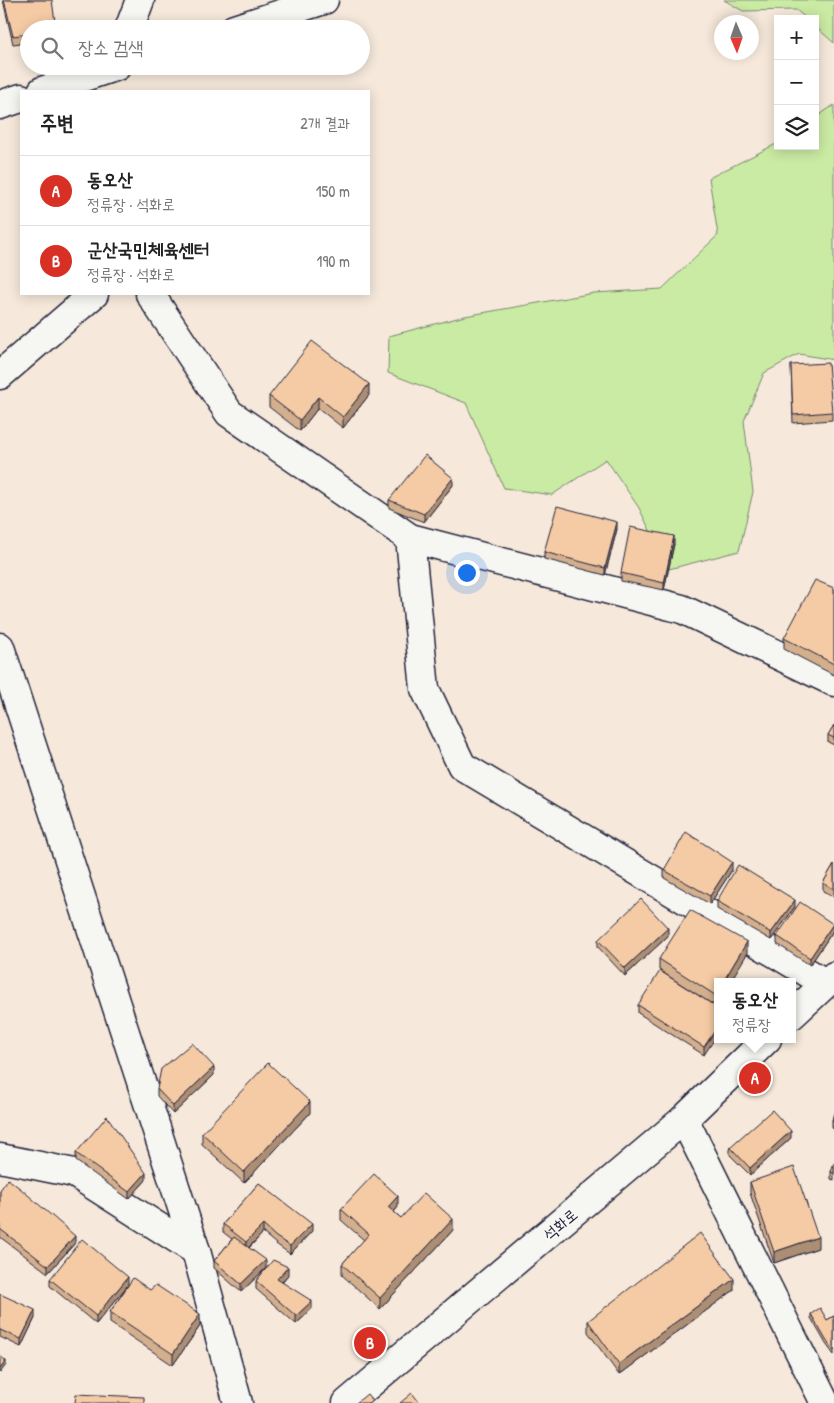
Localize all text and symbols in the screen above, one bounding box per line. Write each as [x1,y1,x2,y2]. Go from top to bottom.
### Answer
north arrow [714,15,759,60]
map controls [774,15,819,150]
button: + [774,15,819,60]
search box [20,20,370,75]
icon: search [38,34,66,62]
text: 장소 검색 [78,34,144,60]
button: − [774,60,819,105]
button: layers [774,105,819,150]
text: 주변 [40,108,74,137]
text: 2개 결과 [300,112,350,134]
text: 동오산 [87,166,133,192]
text: A [52,180,60,202]
text: 150 m [316,180,350,202]
text: 정류장 · 석화로 [87,193,175,215]
text: 군산국민체육센터 [87,236,209,262]
text: B [52,250,60,272]
text: 190 m [317,250,350,272]
text: 정류장 · 석화로 [87,263,175,285]
your location [454,560,480,586]
popup [714,978,796,1043]
text: 동오산 [732,986,778,1012]
text: 정류장 [732,1013,771,1035]
pin: A [739,1059,771,1097]
street label: 석화로 [538,1203,582,1245]
pin: B [354,1324,386,1362]

